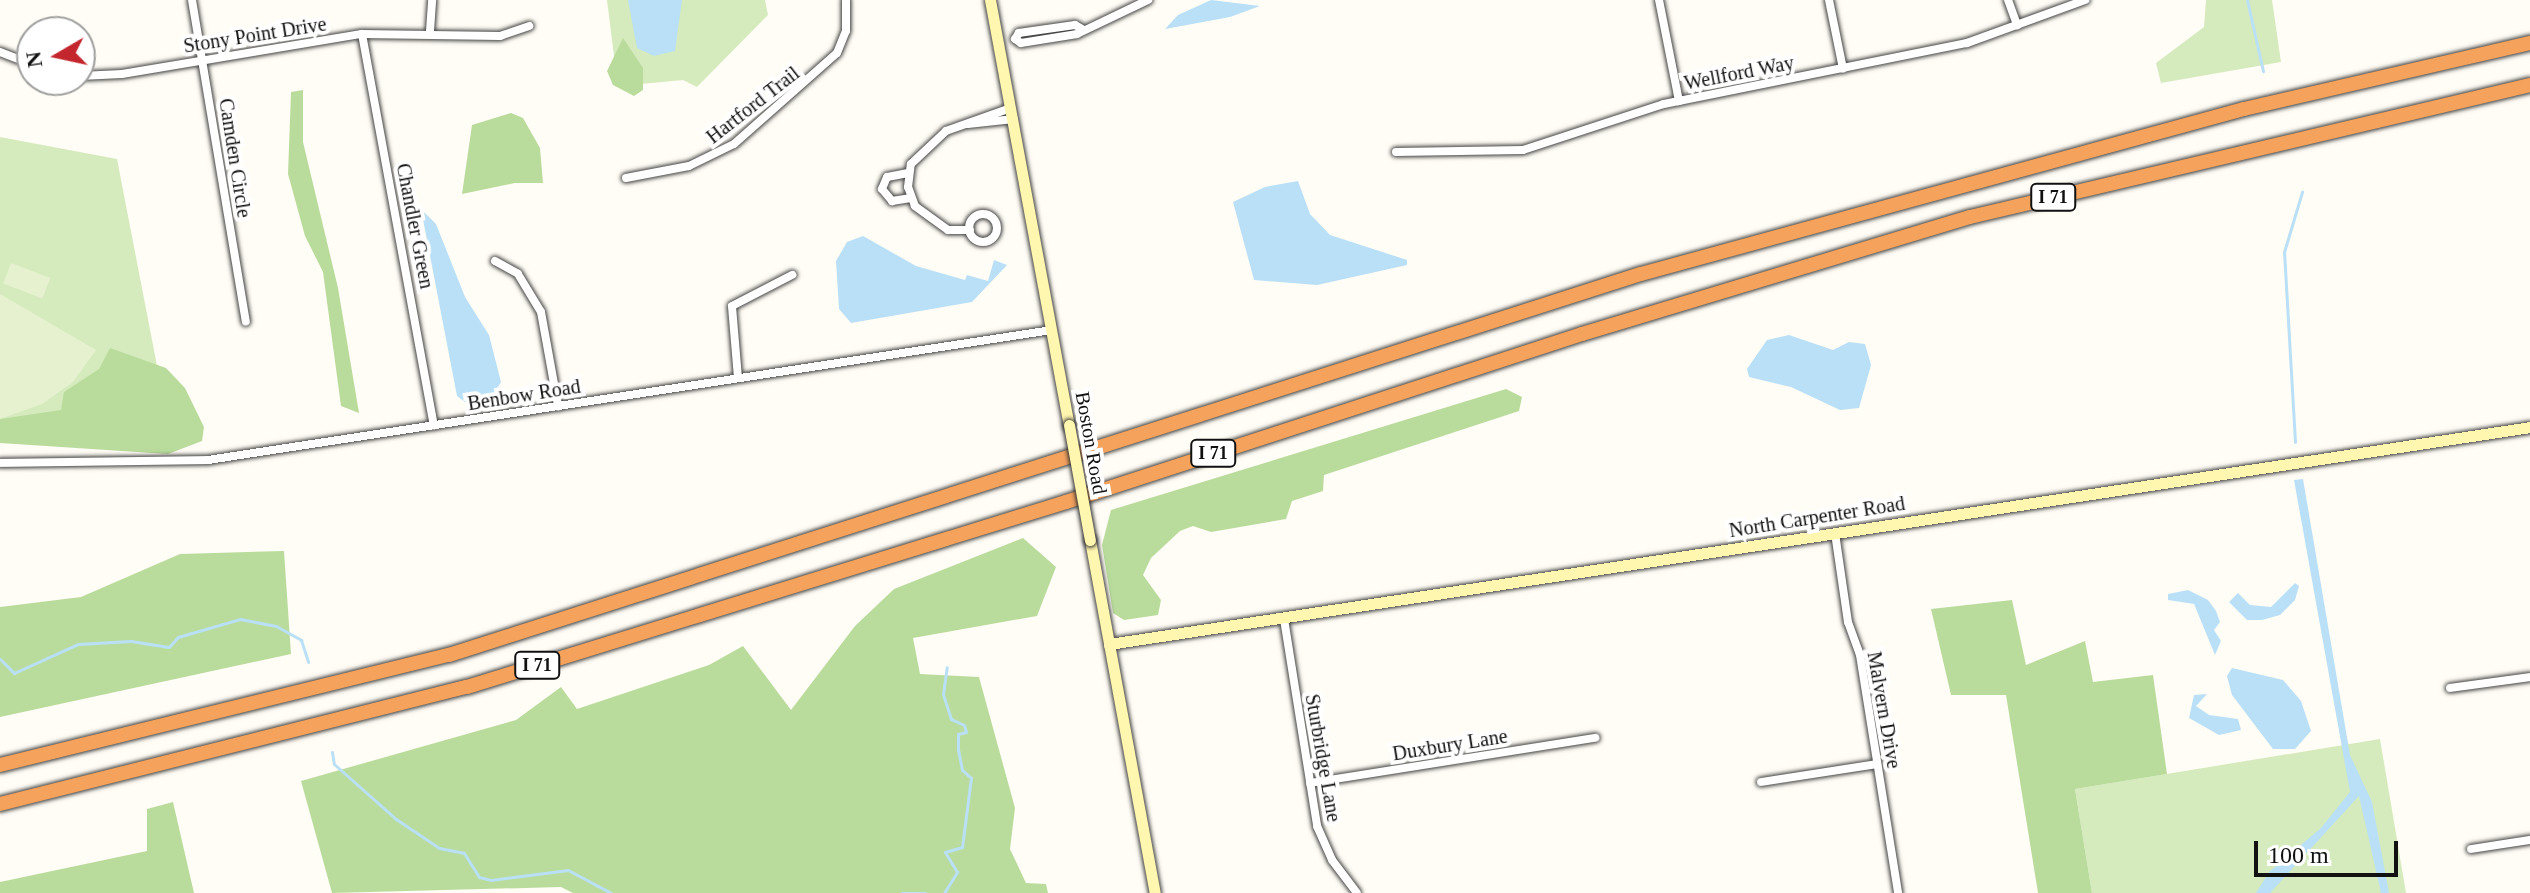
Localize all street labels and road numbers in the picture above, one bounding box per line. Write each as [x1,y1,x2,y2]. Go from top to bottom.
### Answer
street label: Stony Point Drive [182,12,328,58]
street label: Wellford Way [1682,51,1796,95]
street label: Hartford Trail [701,61,805,149]
street label: Camden Circle [214,97,256,219]
street label: Chandler Green [391,161,439,291]
road number: I 71 [2029,183,2077,211]
street label: Benbow Road [466,374,582,416]
street label: Boston Road [1070,390,1112,496]
road number: I 71 [1189,439,1237,467]
street label: North Carpenter Road [1727,491,1907,543]
street label: Malvern Drive [1862,650,1906,770]
road number: I 71 [513,651,561,679]
street label: Sturbridge Lane [1300,692,1346,824]
street label: Duxbury Lane [1391,724,1509,766]

